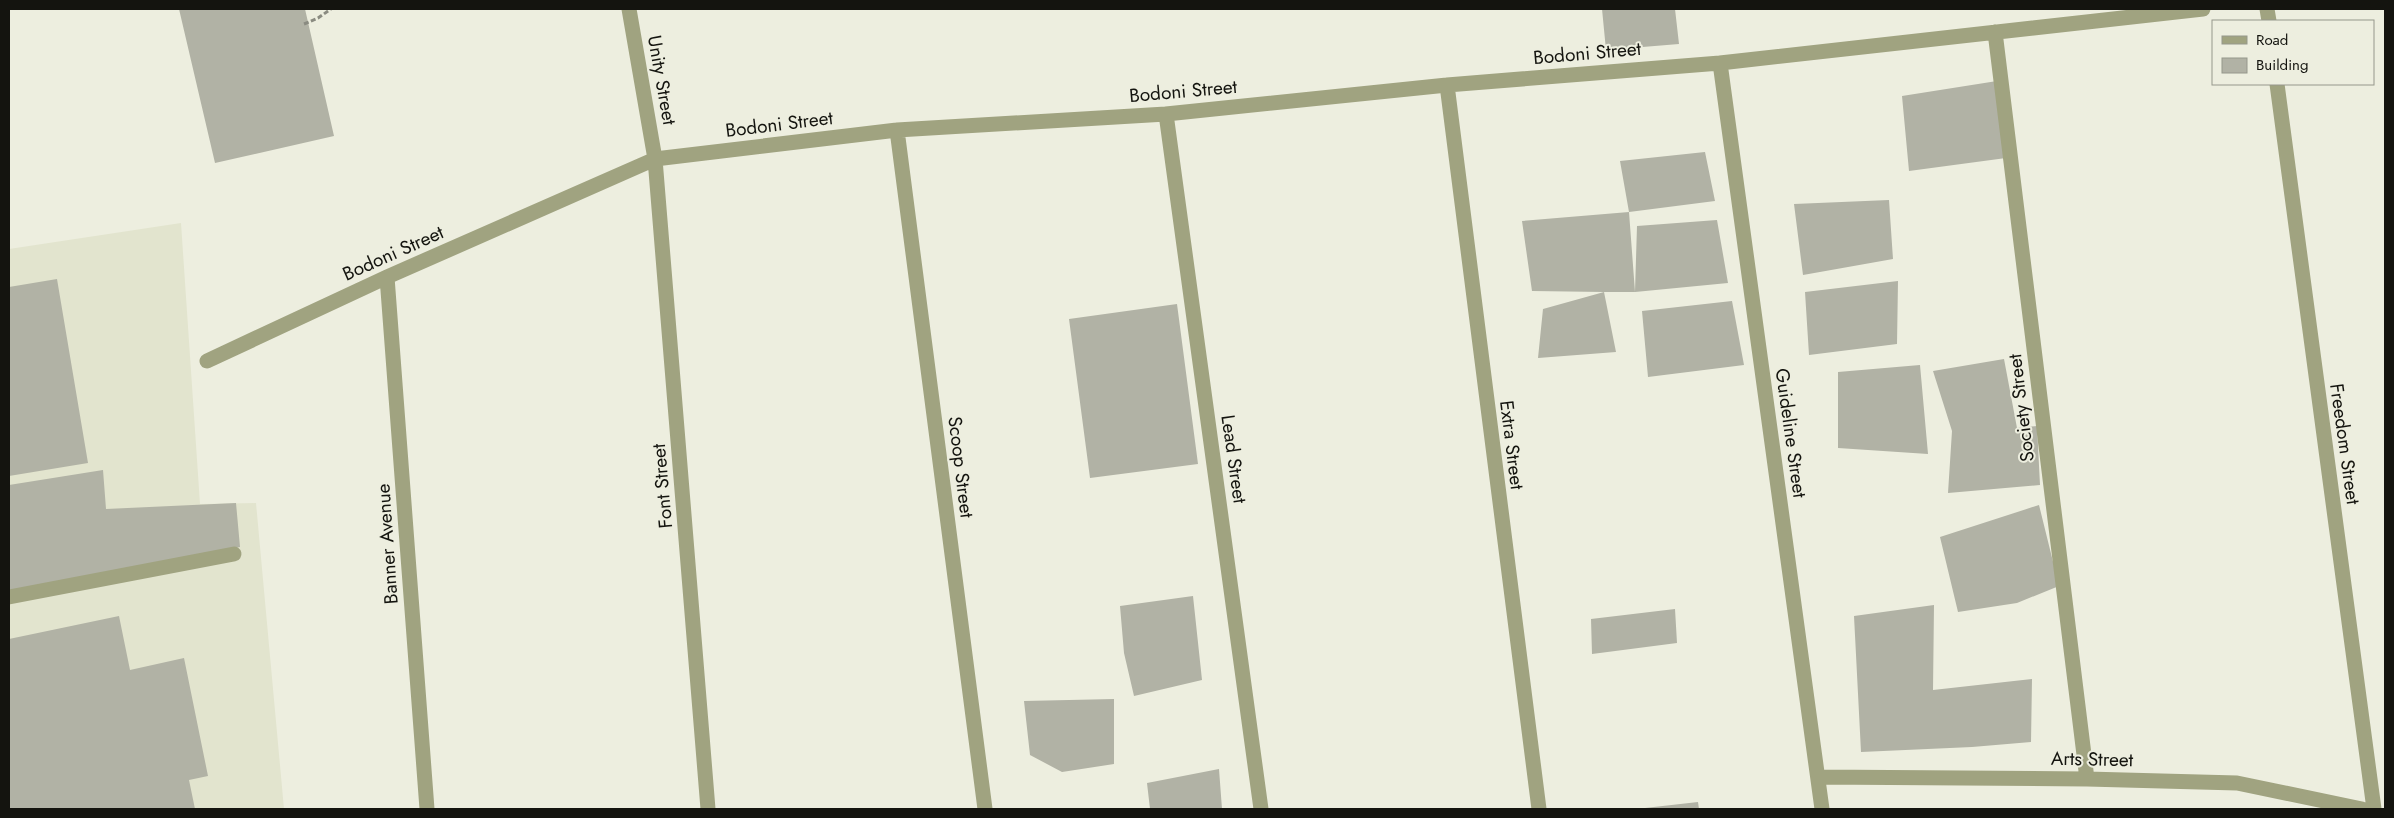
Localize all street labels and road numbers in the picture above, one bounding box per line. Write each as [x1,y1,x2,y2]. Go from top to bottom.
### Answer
street label: Unity Street [641,33,683,127]
street label: Bodoni Street [1532,35,1642,71]
street label: Bodoni Street [1128,73,1238,109]
street label: Bodoni Street [724,104,835,144]
street label: Bodoni Street [338,219,448,287]
street label: Society Street [2001,352,2041,464]
street label: Guideline Street [1769,367,1814,500]
street label: Freedom Street [2323,382,2367,507]
street label: Extra Street [1493,399,1531,492]
street label: Lead Street [1214,413,1254,506]
street label: Scoop Street [941,415,981,520]
street label: Font Street [645,442,679,529]
street label: Banner Avenue [369,483,405,605]
street label: Arts Street [2051,745,2134,773]

